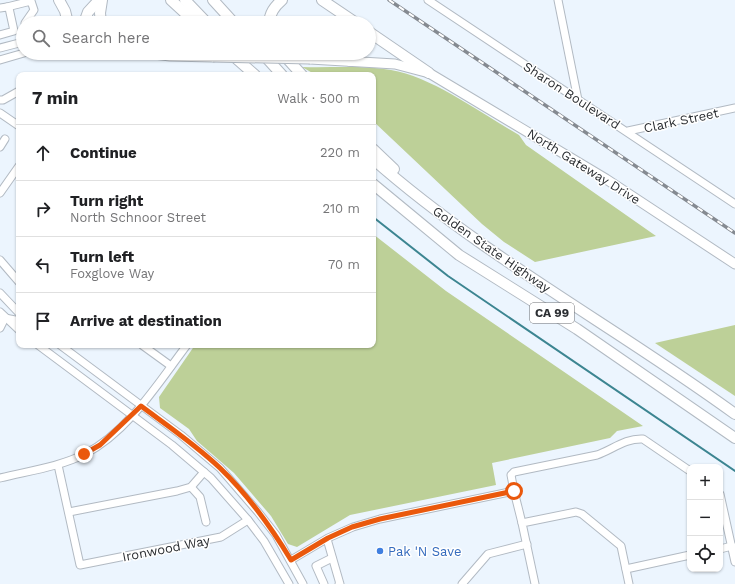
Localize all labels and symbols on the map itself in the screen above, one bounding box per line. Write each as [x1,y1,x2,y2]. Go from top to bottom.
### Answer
street label: Sharon Boulevard [521,59,623,132]
street label: Clark Street [642,105,720,136]
street label: North Gateway Drive [525,126,643,207]
street label: Golden State Highway [430,203,554,296]
road number: CA 99 [530,303,574,323]
route end [75,445,93,463]
route start [505,482,523,500]
street label: Ironwood Way [121,533,211,564]
place label: Pak 'N Save [388,544,461,559]
marker: Pak 'N Save [375,546,385,556]

